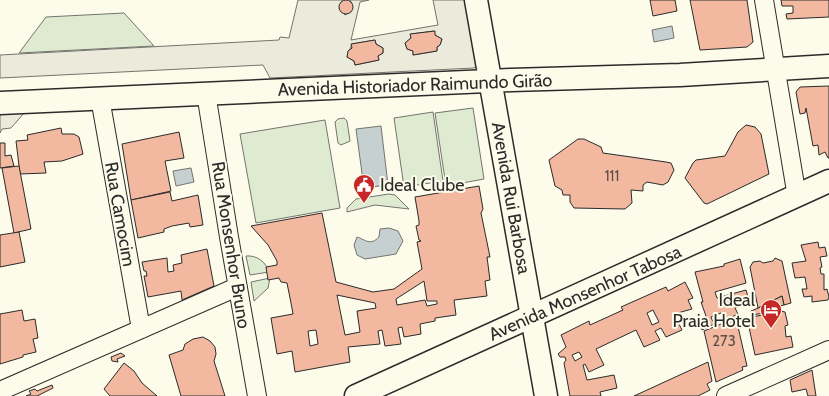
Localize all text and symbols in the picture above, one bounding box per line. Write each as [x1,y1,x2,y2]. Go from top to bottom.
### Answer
street label: Avenida Historiador Raimundo Girão [277,69,553,101]
street label: Avenida Rui Barbosa [487,120,535,276]
street label: Rua Camocim [100,160,140,268]
street label: Rua Monsenhor Bruno [207,160,255,330]
house number: 111 [605,167,619,185]
public building icon: Ideal Clube [352,173,376,204]
place label: Ideal Clube [380,174,464,196]
street label: Avenida Monsenhor Tabosa [485,240,685,345]
place label: Ideal Praia Hotel [672,289,756,332]
hotel icon: Ideal Praia Hotel [759,298,783,329]
house number: 273 [712,332,736,350]

